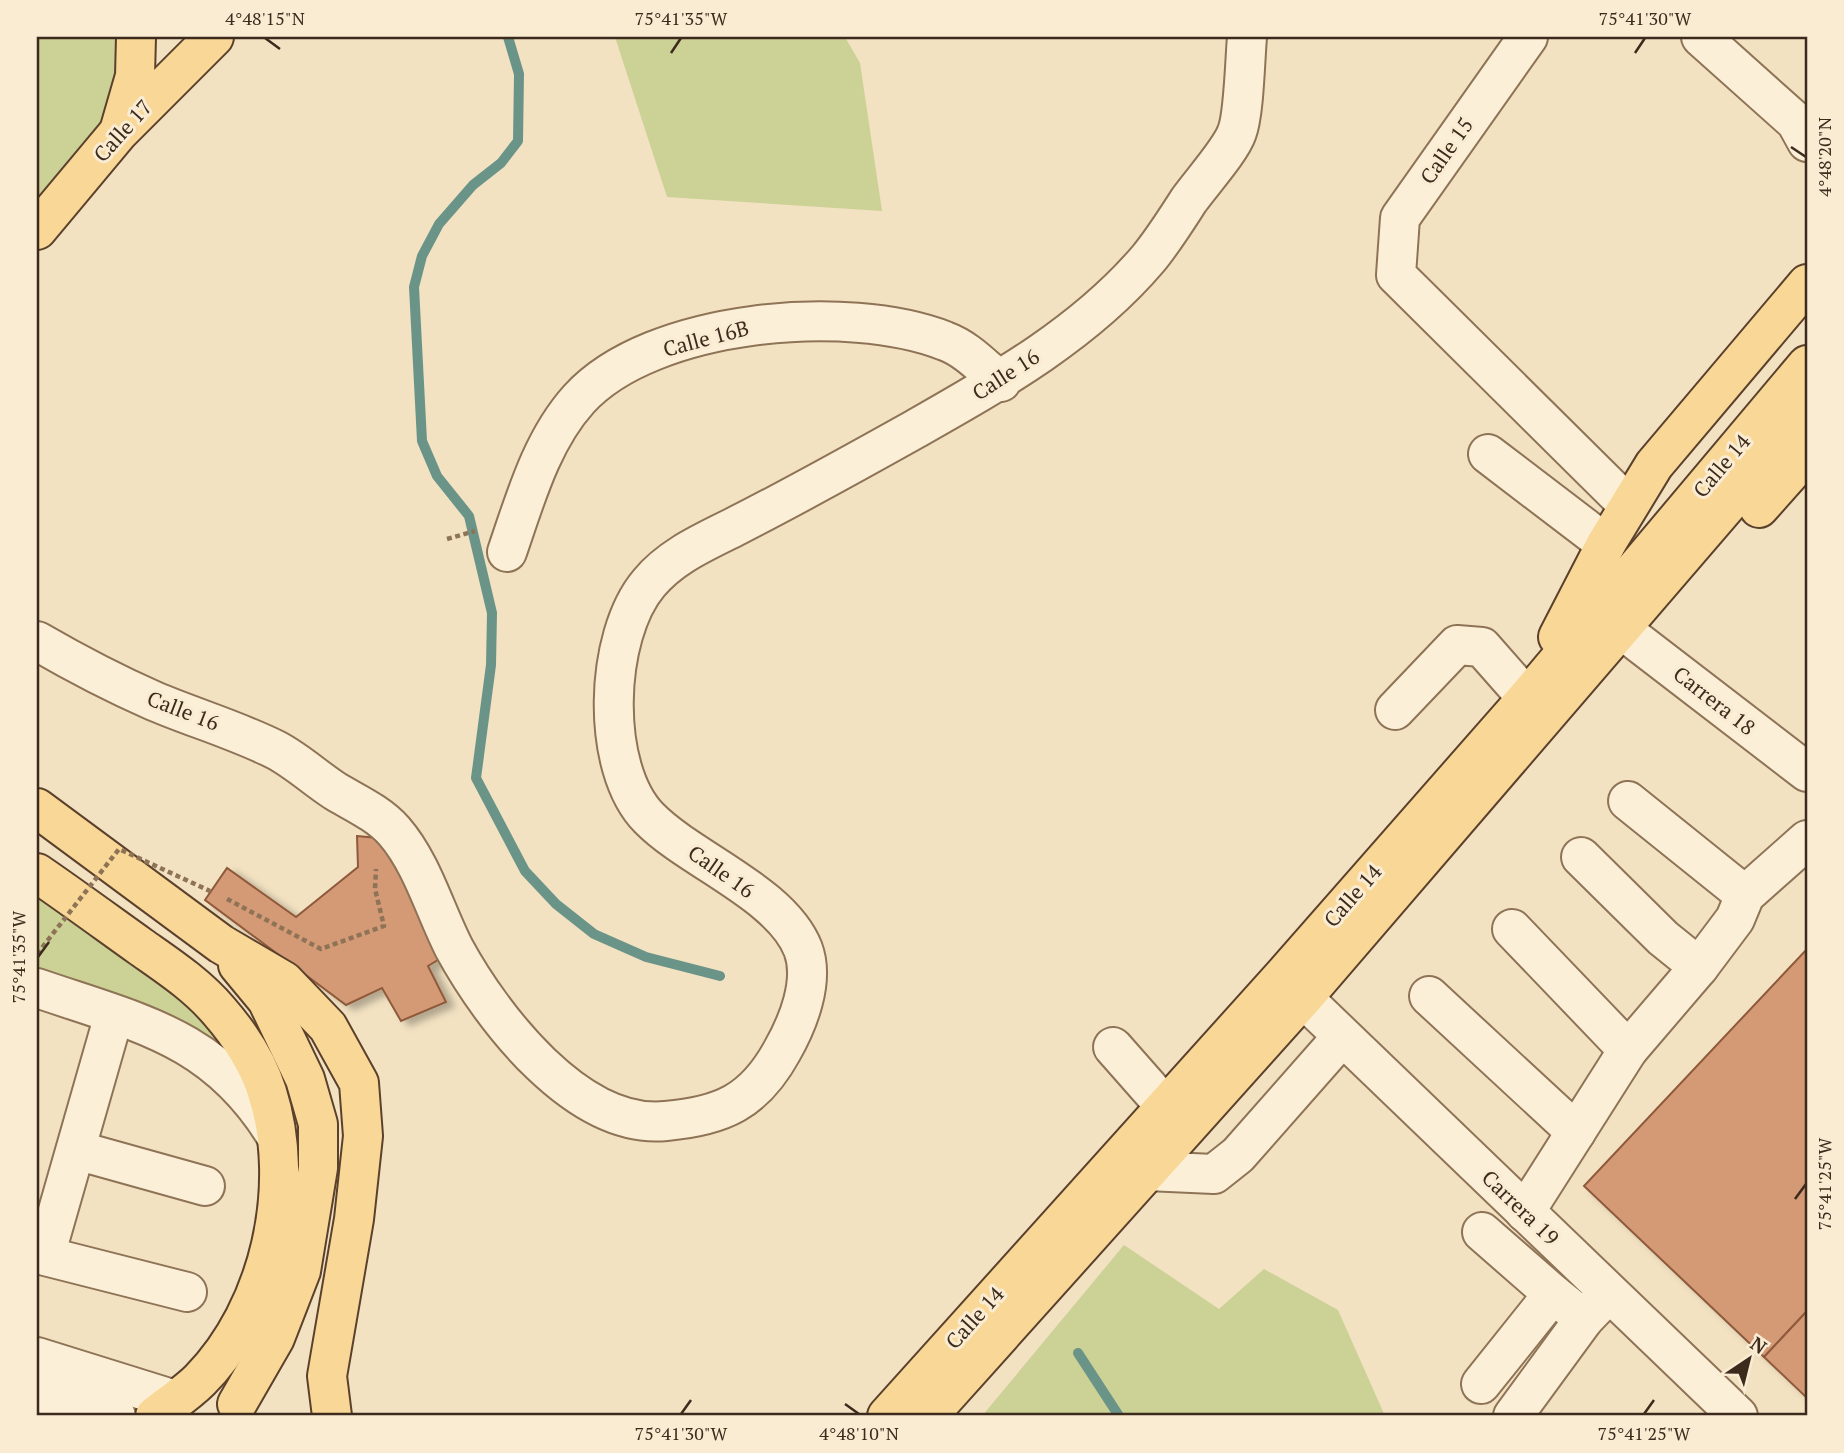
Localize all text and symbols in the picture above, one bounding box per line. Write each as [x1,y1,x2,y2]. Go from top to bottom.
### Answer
text: 4°48'15"N [225,6,305,30]
text: 75°41'35"W [635,6,728,30]
text: 75°41'30"W [1599,6,1692,30]
street label: Calle 17 [87,93,158,168]
street label: Calle 15 [1413,112,1479,189]
text: 4°48'20"N [1812,117,1836,197]
street label: Calle 16B [660,313,752,363]
street label: Calle 16 [966,342,1044,406]
street label: Calle 14 [1686,427,1757,503]
street label: Carrera 18 [1668,659,1761,741]
street label: Calle 16 [143,684,223,737]
street label: Calle 16 [683,838,760,904]
street label: Calle 14 [1317,857,1388,933]
text: 75°41'35"W [6,910,30,1003]
text: 75°41'25"W [1812,1137,1836,1230]
street label: Carrera 19 [1476,1164,1565,1251]
street label: Calle 14 [939,1280,1010,1355]
north arrow [1714,1324,1784,1394]
text: N [1746,1330,1773,1359]
text: 75°41'30"W [635,1421,728,1445]
text: 4°48'10"N [819,1421,899,1445]
text: 75°41'25"W [1598,1421,1691,1445]

